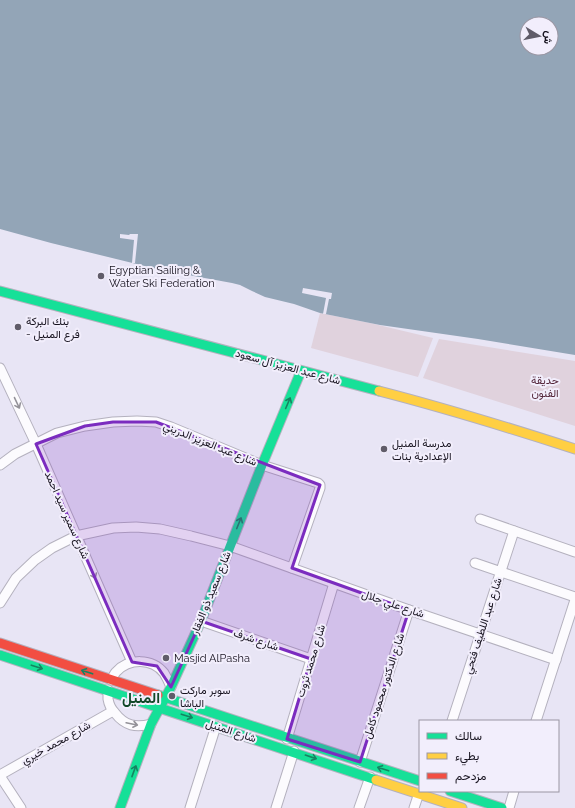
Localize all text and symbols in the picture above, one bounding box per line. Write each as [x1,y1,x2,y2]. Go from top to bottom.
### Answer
north arrow [519,16,559,56]
text: ش [541,30,556,45]
place label: Egyptian Sailing & Water Ski Federation [109,264,215,290]
marker: Egyptian Sailing & Water Ski Federation [96,271,106,281]
place label: بنك البركة - فرع المنيل [26,315,80,342]
marker: بنك البركة - فرع المنيل [13,322,23,332]
street label: شارع عبد العزيز آل سعود [234,347,342,388]
park label: حديقة الفنون [531,374,559,400]
one-way arrow [14,397,21,409]
one-way arrow [285,397,292,409]
street label: شارع عبد العزيز الدريني [160,419,259,472]
place label: مدرسة المنيل الإعدادية بنات [392,437,452,463]
marker: مدرسة المنيل الإعدادية بنات [379,444,389,454]
street label: شارع سمير سيد احمد [41,469,92,562]
one-way arrow [236,518,244,530]
street label: شارع سعيد ذو الفقار [188,549,235,638]
one-way arrow [89,566,97,578]
street label: شارع عبد اللطيف فتحي [461,576,508,677]
street label: شارع علي جلال [359,587,426,624]
street label: شارع محمد ثروت [294,623,329,699]
street label: شارع شرف [232,626,280,655]
street label: شارع الدكتور محمود كامل [361,631,408,741]
place label: Masjid AlPasha [174,652,250,665]
marker: Masjid AlPasha [161,653,171,663]
one-way arrow [31,663,43,671]
one-way arrow [81,667,93,675]
place label: سوبر ماركت الباشا [180,684,231,710]
district label: المنيل [122,689,160,707]
marker: سوبر ماركت الباشا [167,691,177,701]
one-way arrow [180,713,193,720]
street label: شارع المنيل [204,717,258,746]
street label: شارع محمد خيري [19,718,95,770]
legend [419,720,559,792]
one-way arrow [125,721,138,729]
text: سالك [455,729,482,743]
text: بطيء [455,749,479,766]
one-way arrow [304,754,317,761]
one-way arrow [377,765,389,773]
one-way arrow [130,766,138,778]
text: مزدحم [455,769,486,784]

